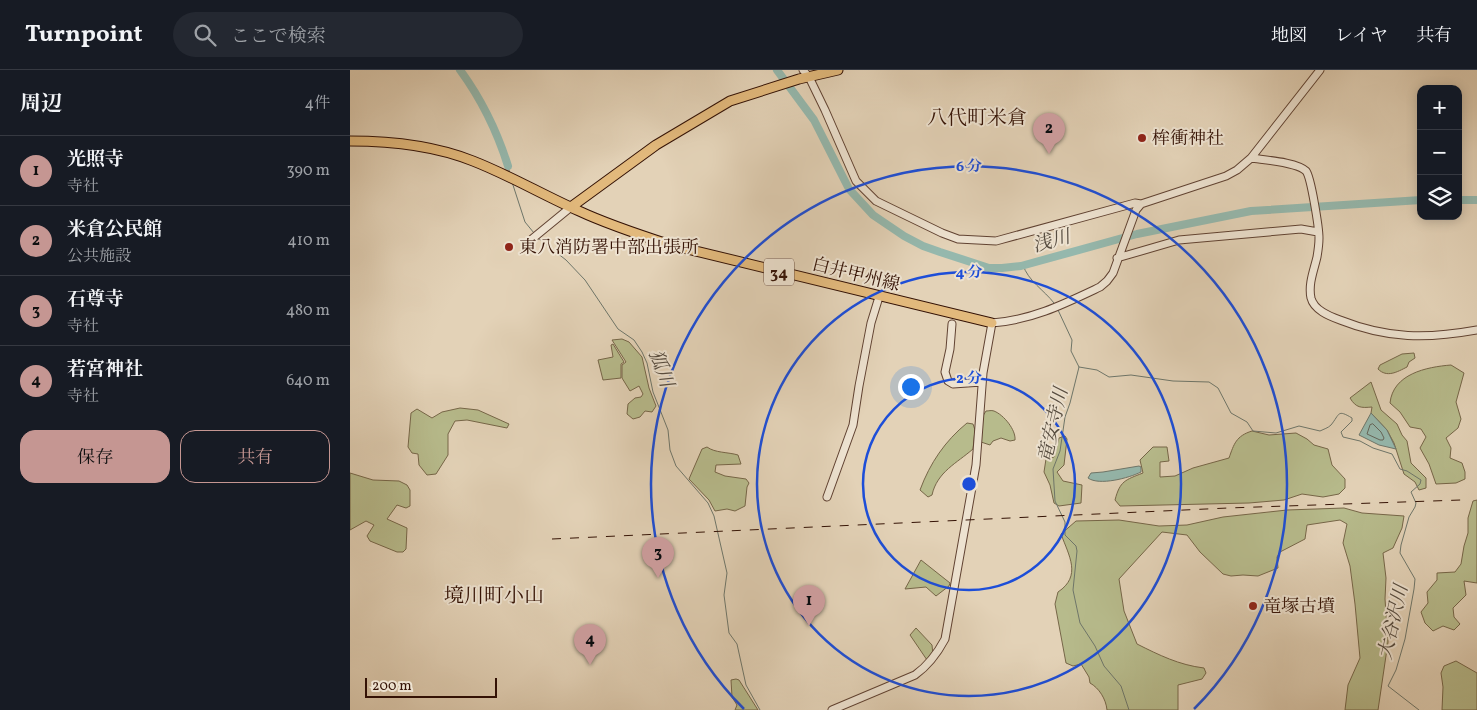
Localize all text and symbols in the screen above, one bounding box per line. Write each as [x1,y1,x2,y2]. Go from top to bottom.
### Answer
search box [173,12,523,57]
text: Turnpoint [25,18,143,52]
icon: search [191,21,219,49]
text: ここで検索 [231,24,326,50]
text: 地図 [1271,24,1307,49]
text: レイヤ [1335,24,1388,49]
text: 共有 [1416,24,1452,49]
map controls [1417,85,1462,220]
button: + [1417,85,1462,130]
text: 周辺 [20,90,62,119]
text: 4件 [304,93,330,115]
district label: 八代町米倉 [927,105,1027,133]
pin: 2 [1033,113,1065,154]
place label: 桙衝神社 [1152,127,1224,152]
button: − [1417,130,1462,175]
marker: 桙衝神社 [1136,132,1148,144]
text: 光照寺 [67,147,124,173]
text: 6 分 [956,157,982,178]
text: 1 [33,160,39,182]
text: 390 m [287,160,330,182]
button: layers [1417,175,1462,220]
text: 寺社 [67,176,99,198]
text: 米倉公民館 [67,217,162,243]
water label: 浅川 [1030,224,1075,259]
text: 2 [32,230,40,252]
text: 410 m [287,230,330,252]
place label: 東八消防署中部出張所 [519,236,699,261]
marker: 東八消防署中部出張所 [503,241,515,253]
text: 公共施設 [67,246,131,268]
street label: 白井甲州線 [809,252,902,298]
road number: 34 [764,258,794,286]
text: 4 分 [955,263,983,284]
text: 石尊寺 [67,287,124,313]
text: 3 [32,300,40,322]
text: 480 m [286,300,330,322]
text: 寺社 [67,316,99,338]
water label: 狐川 [641,346,680,393]
text: 若宮神社 [67,357,143,383]
text: 2 分 [956,369,982,390]
text: 4 [31,370,41,392]
text: 640 m [286,370,330,392]
your location [898,374,924,400]
water label: 竜安寺川 [1033,384,1076,465]
text: 寺社 [67,386,99,408]
button: 保存 [20,430,170,483]
button: 共有 [180,430,330,483]
centre of rings [960,475,978,493]
pin: 3 [642,537,674,578]
water label: 大谷沢川 [1373,581,1416,662]
district label: 境川町小山 [444,583,544,611]
pin: 1 [793,585,825,626]
place label: 竜塚古墳 [1263,595,1335,620]
marker: 竜塚古墳 [1247,600,1259,612]
pin: 4 [574,624,606,665]
scale bar [365,675,498,698]
text: 200 m [372,677,412,696]

